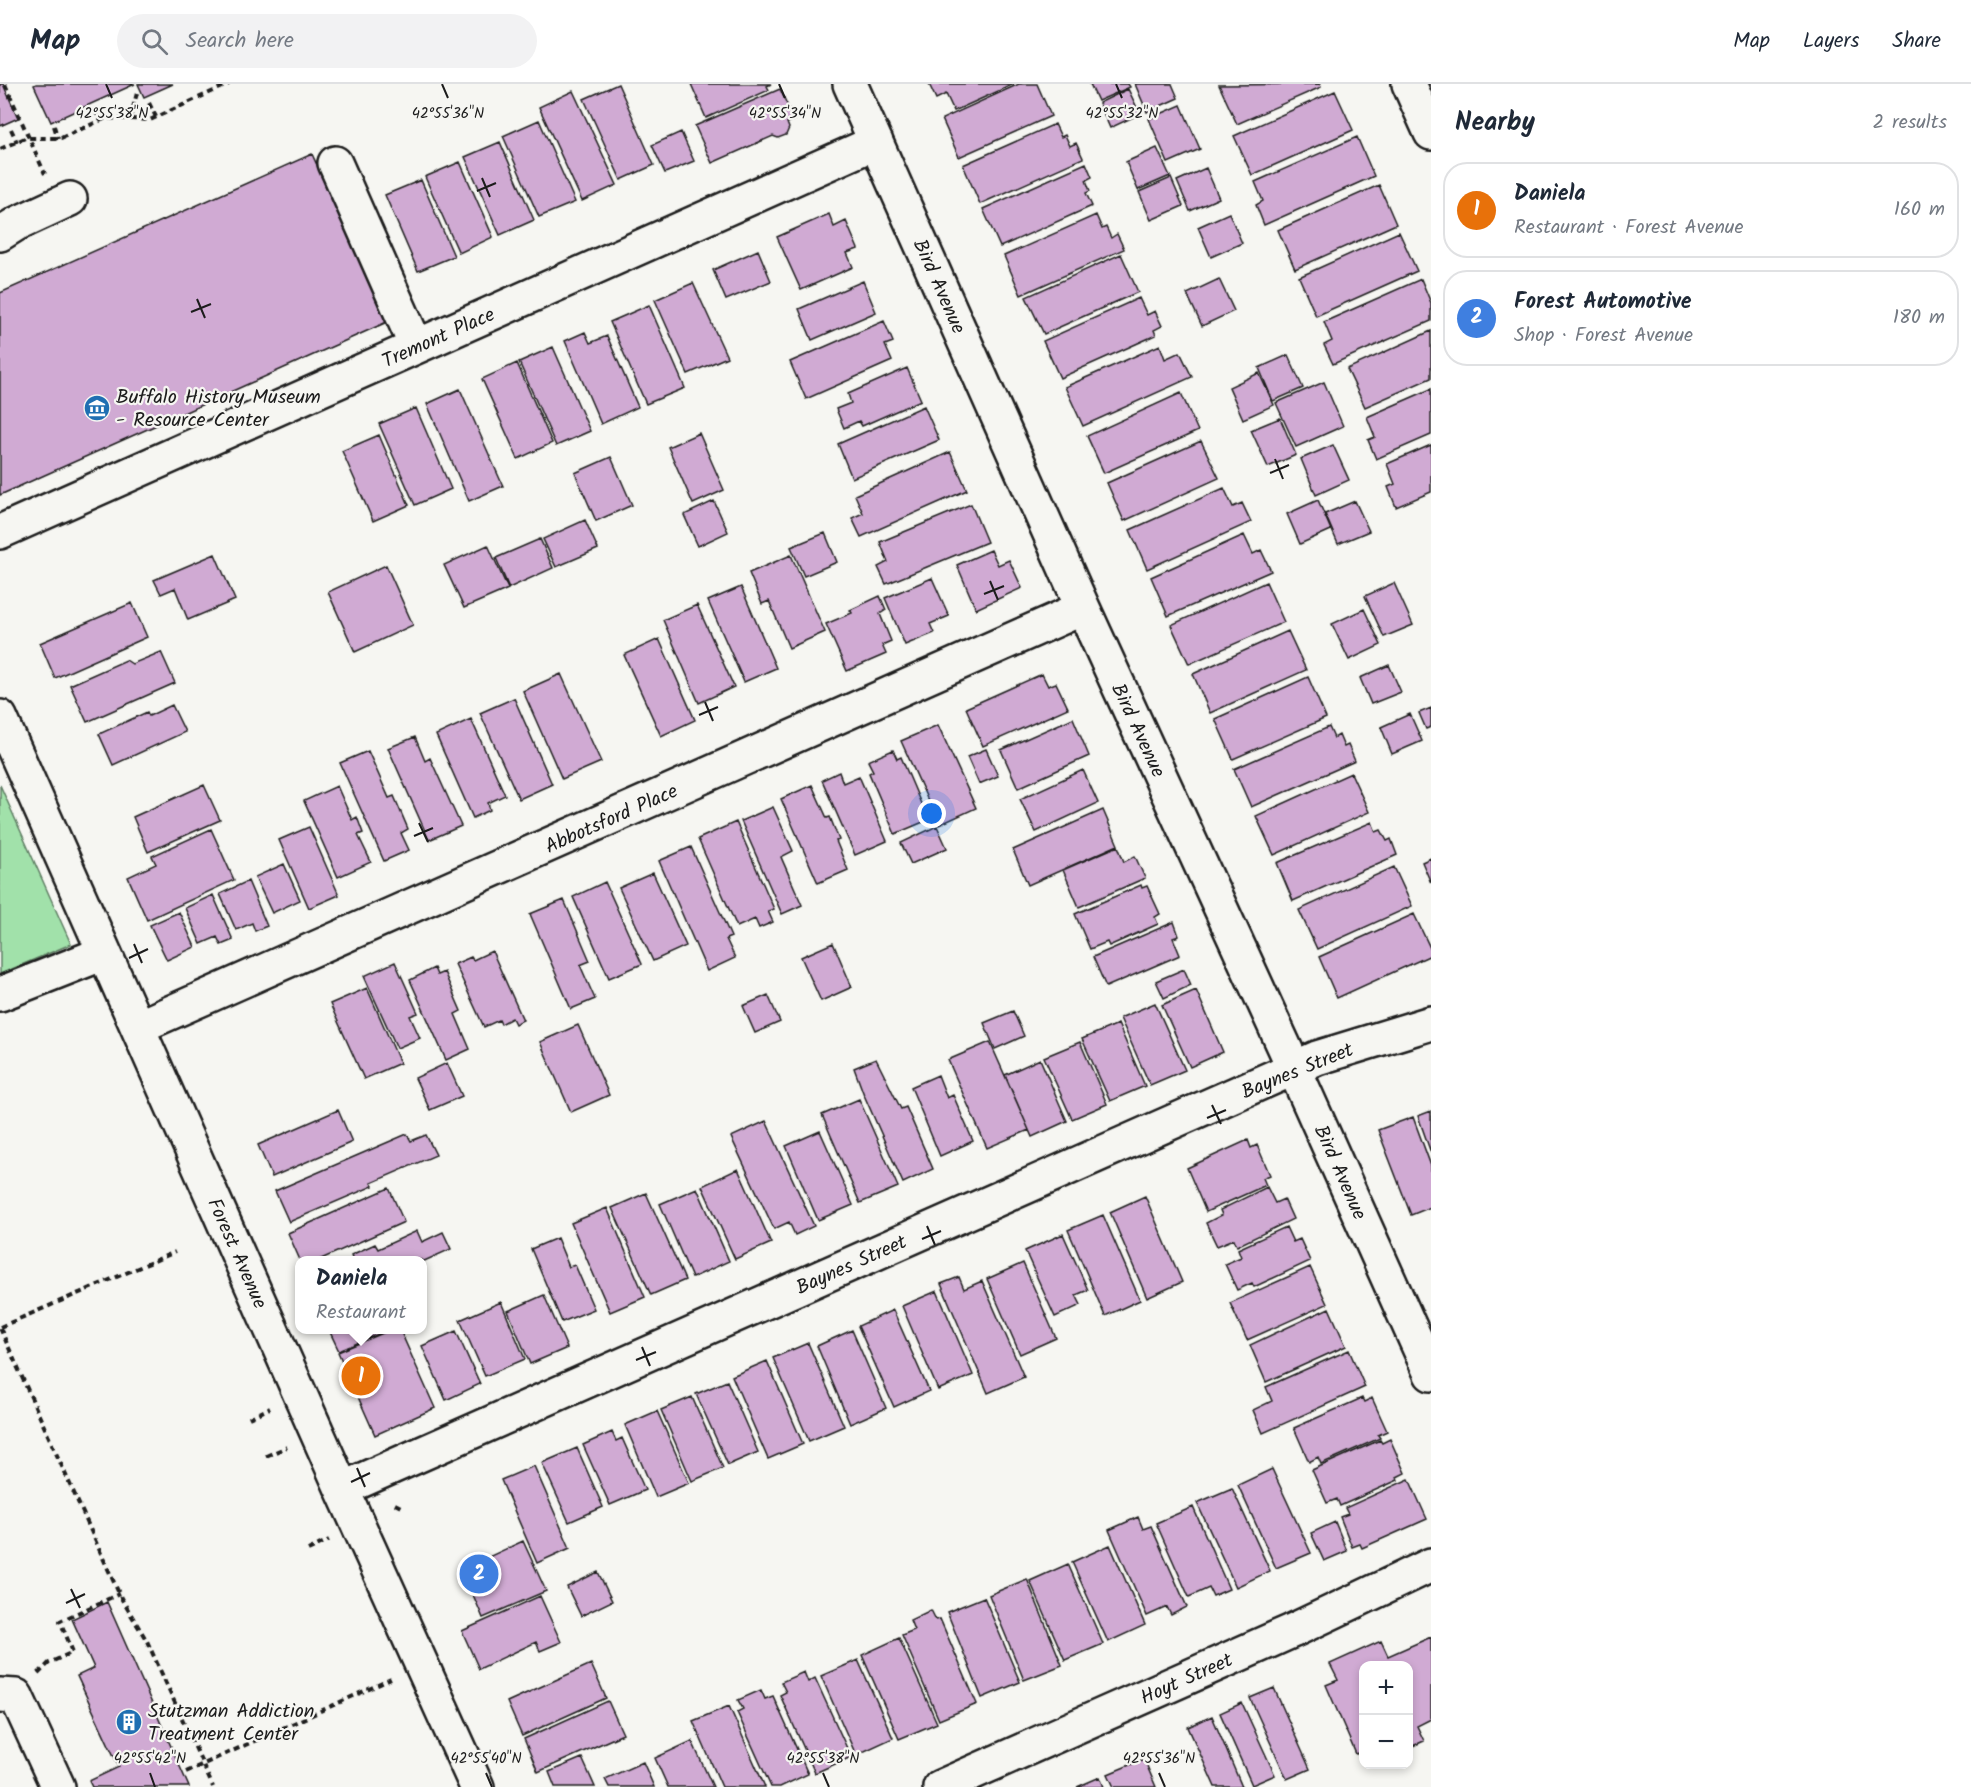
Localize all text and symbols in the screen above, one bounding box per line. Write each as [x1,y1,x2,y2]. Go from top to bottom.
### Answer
search box [117,14,537,68]
text: Map [30,19,81,64]
text: Search here [186,24,294,59]
icon: search [138,25,171,58]
text: Map [1733,25,1770,58]
text: Layers [1803,25,1859,58]
text: Share [1892,25,1941,58]
text: 42°55'38"N [75,102,149,126]
text: 42°55'36"N [412,102,484,126]
text: 42°55'34"N [749,102,821,126]
text: 42°55'32"N [1086,102,1158,126]
text: Nearby [1455,102,1535,144]
text: 2 results [1872,107,1947,139]
text: Daniela [1514,177,1586,212]
text: 1 [1473,194,1480,226]
text: 160 m [1894,194,1945,226]
text: Restaurant · Forest Avenue [1514,212,1743,244]
street label: Bird Avenue [903,234,973,339]
text: Forest Automotive [1514,285,1692,320]
street label: Tremont Place [377,300,500,378]
text: 2 [1471,302,1482,334]
text: 180 m [1893,302,1945,334]
text: Shop · Forest Avenue [1514,320,1693,352]
place label: Buffalo History Museum - Resource Center [116,382,321,437]
museum icon: Buffalo History Museum - Resource Center [82,393,112,423]
street label: Bird Avenue [1101,678,1173,783]
street label: Abbotsford Place [540,776,684,863]
your location [917,799,946,828]
street label: Baynes Street [1237,1035,1359,1109]
street label: Bird Avenue [1304,1120,1374,1225]
street label: Forest Avenue [197,1193,275,1314]
street label: Baynes Street [791,1227,913,1305]
popup [295,1256,427,1334]
text: Daniela [316,1262,387,1297]
text: Restaurant [316,1297,406,1329]
pin: 1 [342,1354,380,1398]
pin: 2 [460,1552,498,1596]
street label: Hoyt Street [1135,1645,1238,1714]
map controls [1359,1661,1413,1769]
button: + [1359,1661,1413,1715]
place label: Stutzman Addiction Treatment Center [148,1696,315,1751]
building icon: Stutzman Addiction Treatment Center [114,1707,144,1737]
button: − [1359,1715,1413,1769]
text: 42°55'42"N [114,1747,186,1771]
text: 42°55'40"N [450,1747,522,1771]
text: 42°55'38"N [786,1747,860,1771]
text: 42°55'36"N [1123,1747,1195,1771]

